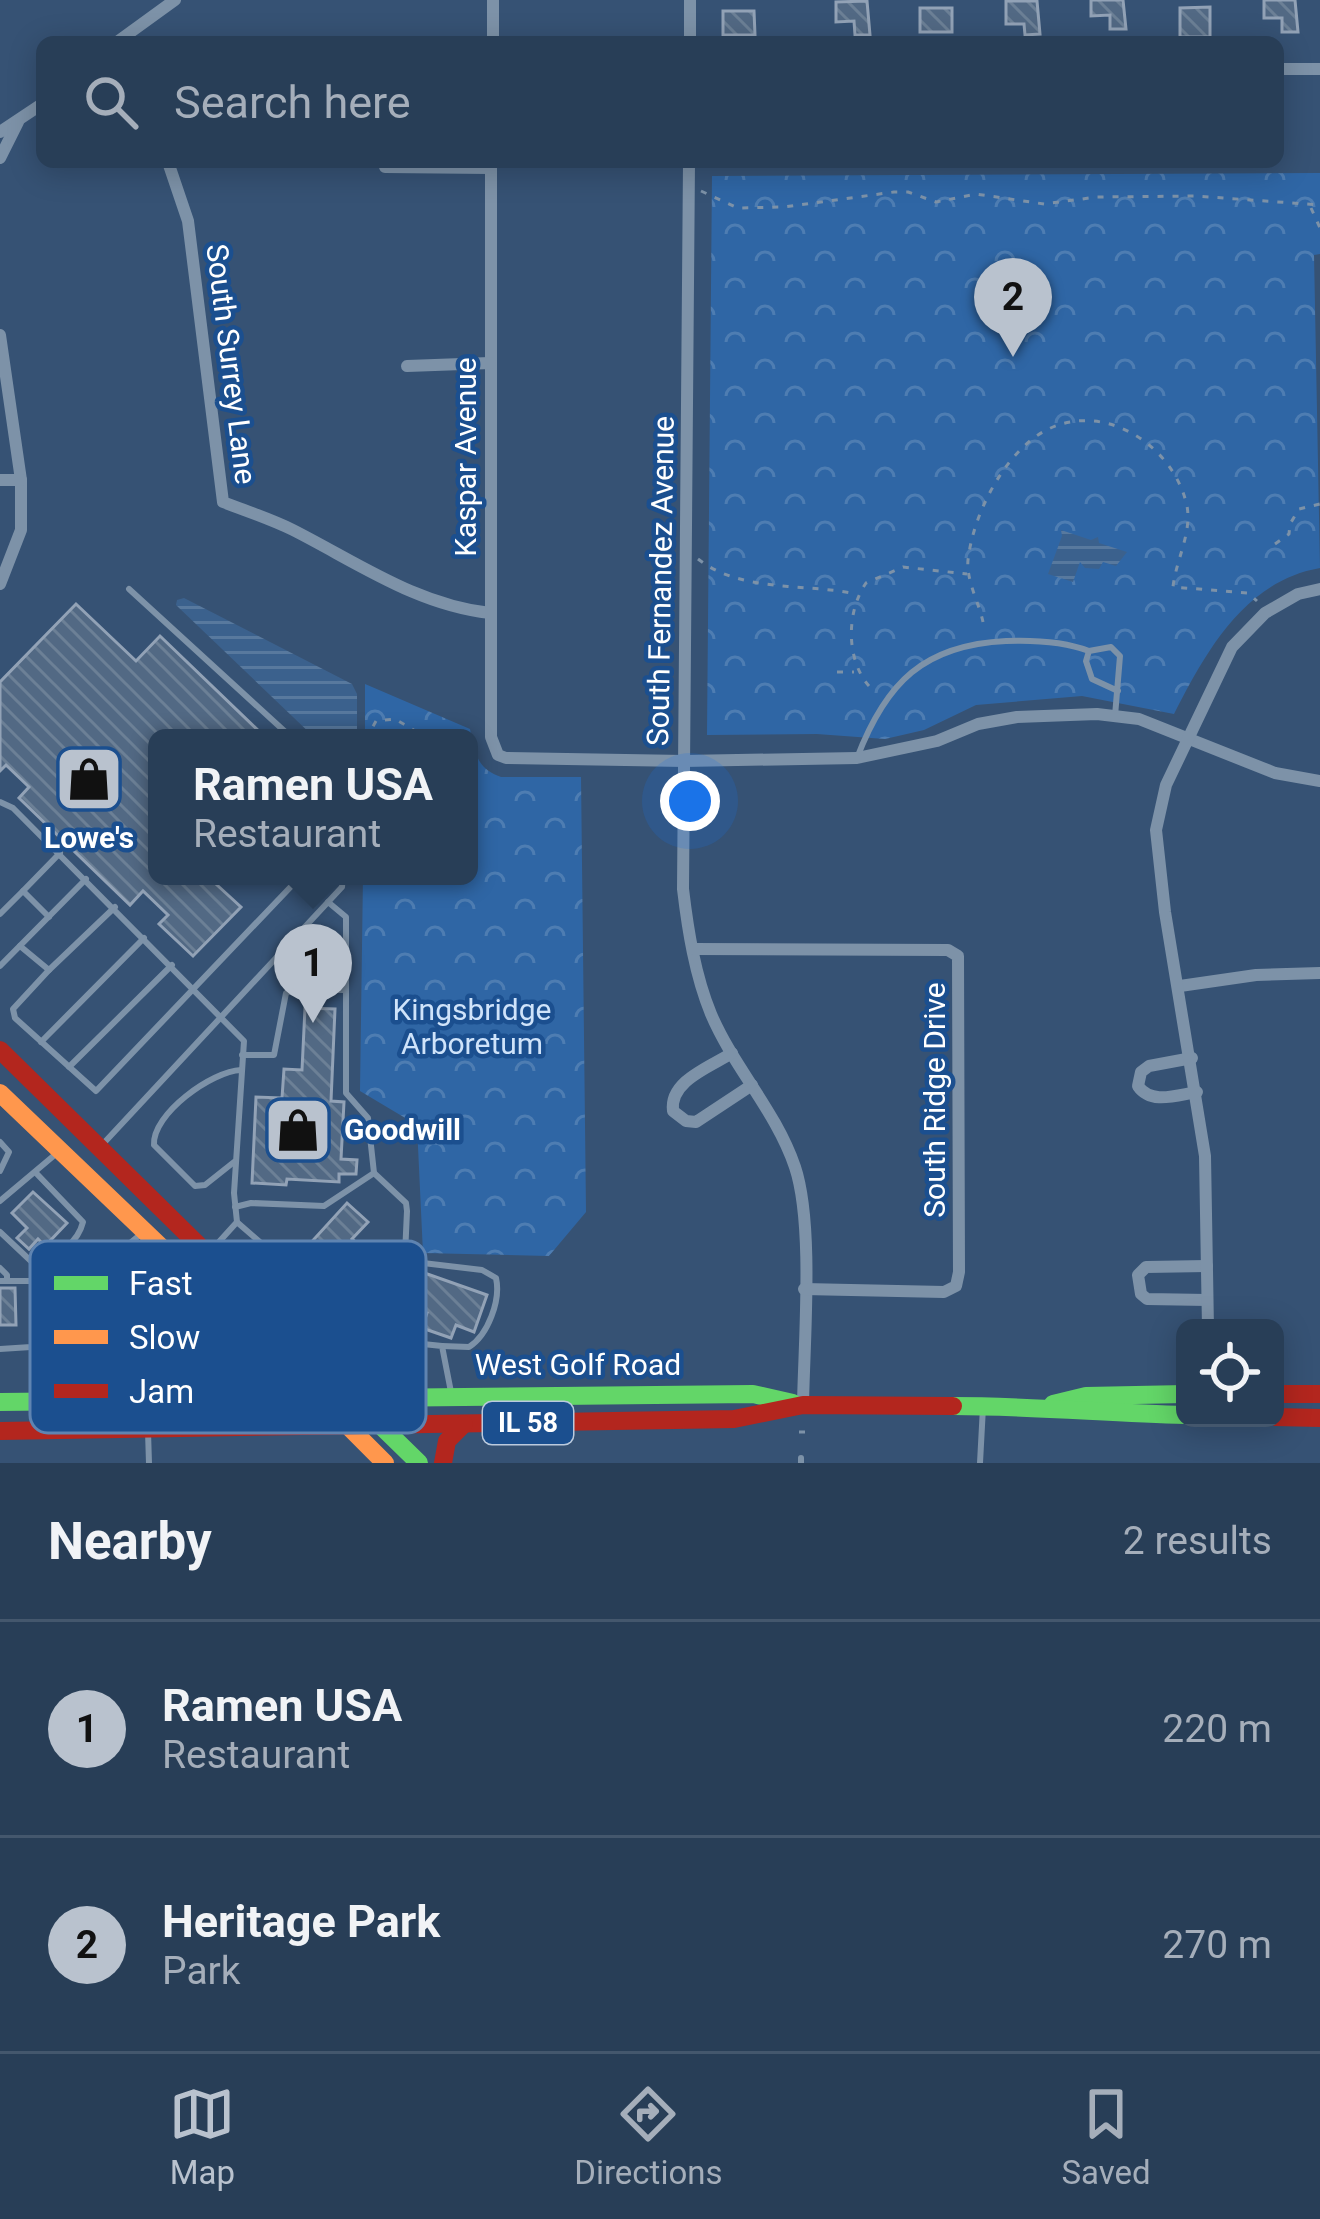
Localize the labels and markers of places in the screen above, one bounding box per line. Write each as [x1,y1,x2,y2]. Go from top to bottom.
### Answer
pin: 2 [974,258,1052,357]
shop icon: Lowe's [54,744,124,814]
place label: Lowe's [44,820,134,855]
pin: 1 [274,924,352,1023]
shop icon: Goodwill [263,1095,333,1165]
place label: Goodwill [344,1112,461,1147]

